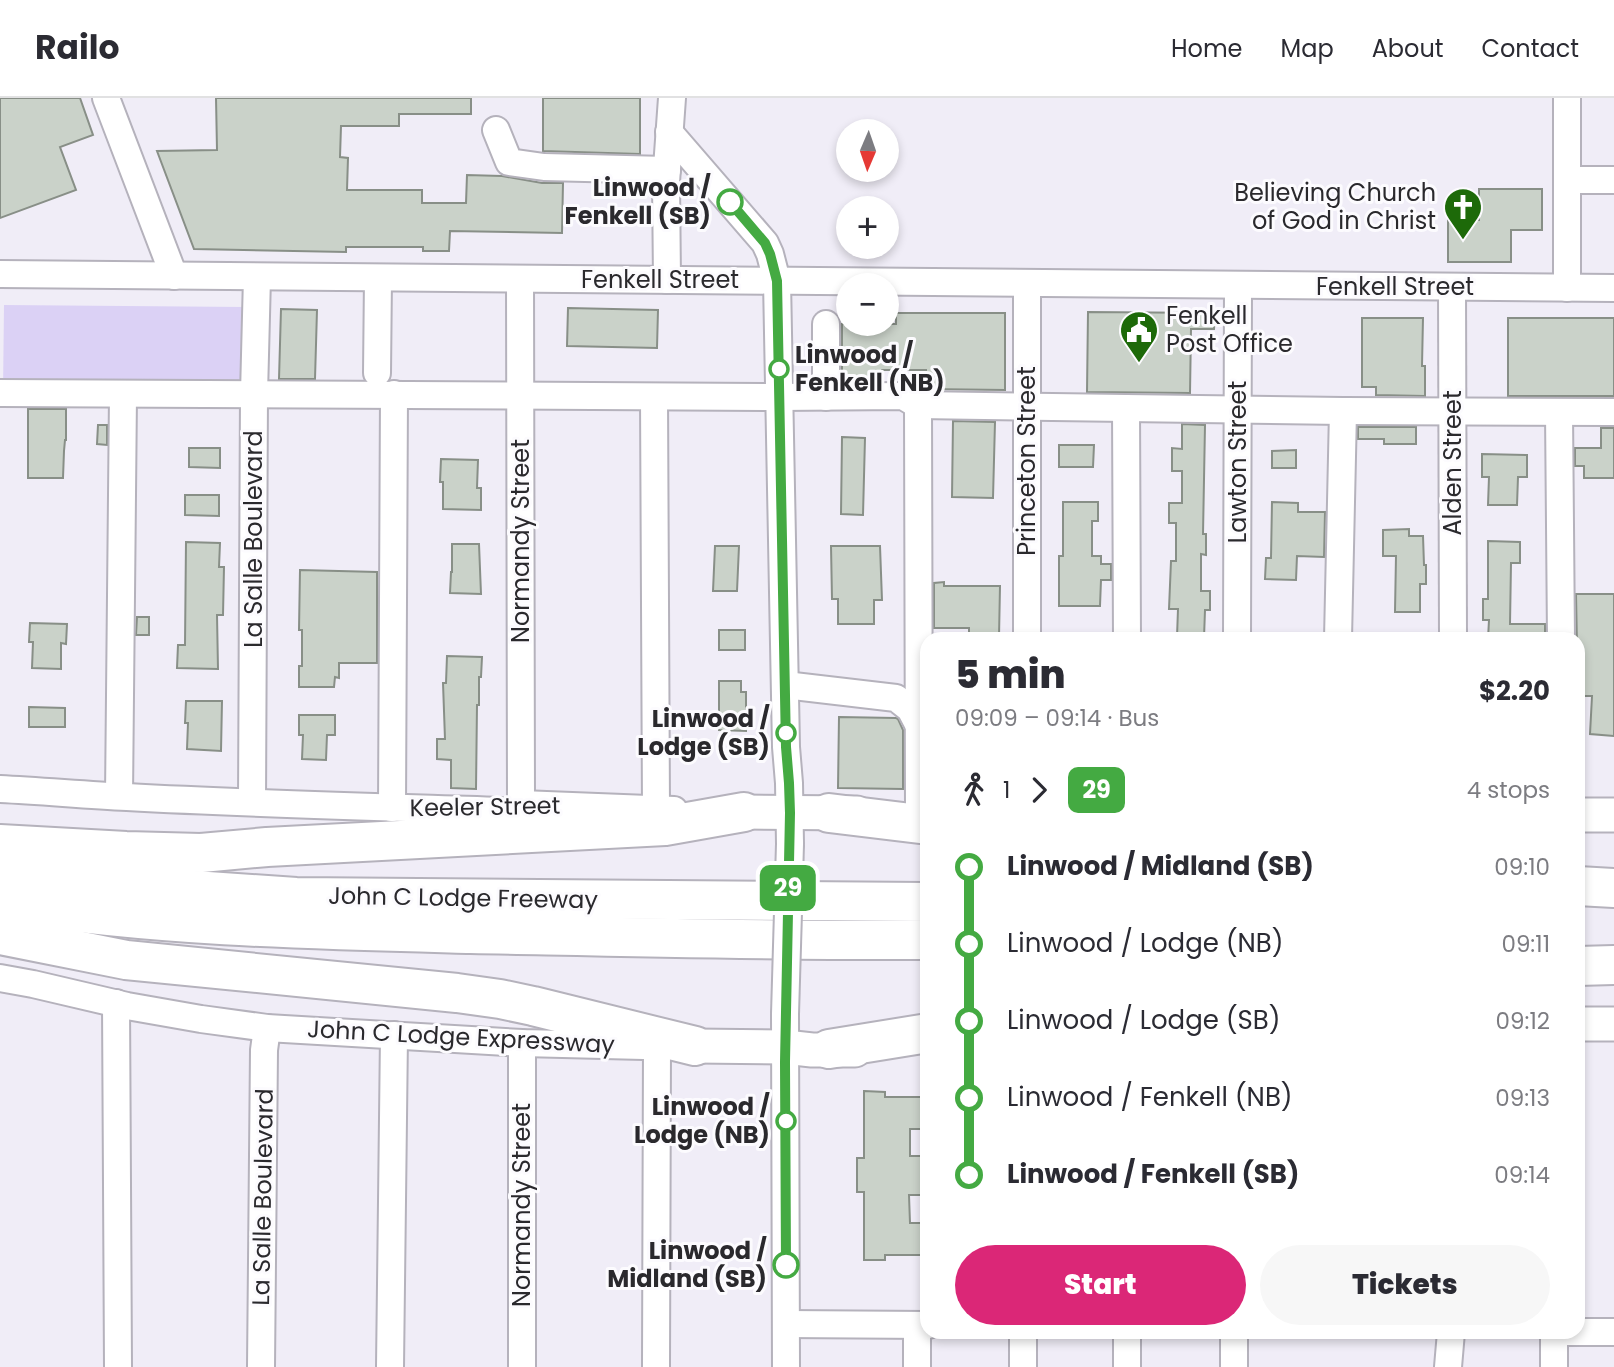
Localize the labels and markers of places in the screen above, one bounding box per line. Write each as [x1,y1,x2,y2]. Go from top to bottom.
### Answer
place label: Linwood / Fenkell (SB) [565,171,711,232]
place label: Believing Church of God in Christ [1234,176,1436,237]
church icon: Believing Church of God in Christ [1442,186,1484,241]
marker: Linwood / Fenkell (SB) [717,189,743,215]
place label: Fenkell Post Office [1166,299,1293,360]
public building icon: Fenkell Post Office [1118,309,1160,364]
place label: Linwood / Fenkell (NB) [795,338,945,399]
marker: Linwood / Fenkell (NB) [769,359,789,379]
place label: Linwood / Lodge (SB) [637,702,770,763]
marker: Linwood / Lodge (SB) [776,723,796,743]
place label: Linwood / Lodge (NB) [634,1090,770,1151]
marker: Linwood / Lodge (NB) [776,1111,796,1131]
place label: Linwood / Midland (SB) [607,1234,767,1295]
marker: Linwood / Midland (SB) [773,1252,799,1278]

